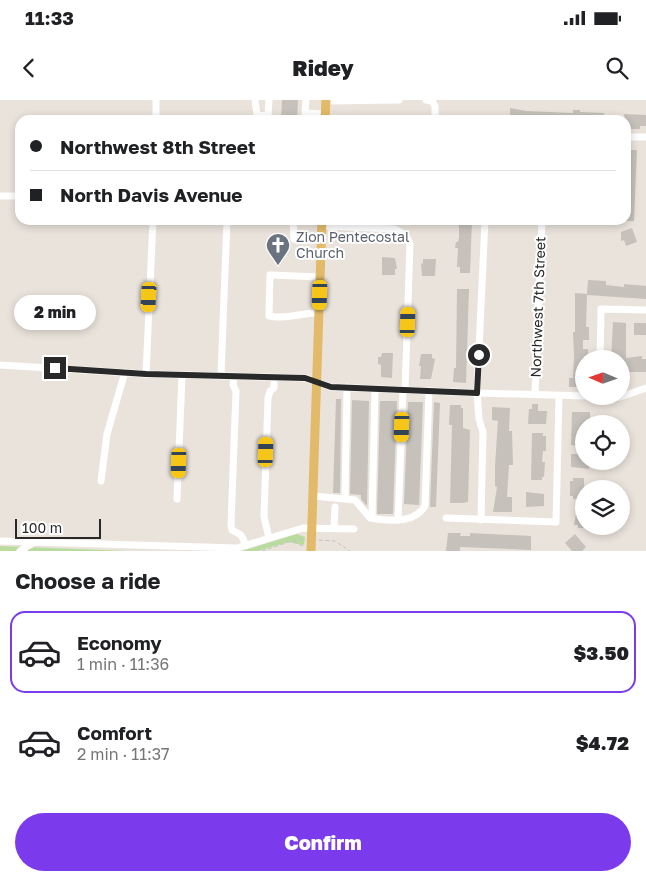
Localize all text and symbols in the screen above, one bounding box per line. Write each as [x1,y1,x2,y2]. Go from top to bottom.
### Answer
text: 11:33 [25,6,74,29]
icon: back [15,54,43,82]
text: Ridey [292,54,354,81]
icon: search [603,54,631,82]
text: Northwest 8th Street [60,135,256,158]
text: North Davis Avenue [60,183,242,206]
place label: Zion Pentecostal Church [296,228,409,261]
church icon: Zion Pentecostal Church [265,232,291,266]
street label: Northwest 7th Street [527,236,548,378]
car [311,280,328,310]
car [140,282,157,312]
callout: 2 min [14,296,96,330]
text: 2 min [34,302,76,322]
car [399,307,416,337]
route start [468,344,490,366]
north arrow [575,350,630,405]
map controls [575,350,630,535]
route end [44,357,66,379]
car [393,412,410,442]
button: locate [575,415,630,470]
car [257,437,274,467]
car [170,448,187,478]
button: layers [575,480,630,535]
scale bar [15,516,101,539]
text: 100 m [22,519,62,536]
text: Choose a ride [15,567,161,594]
icon: car [17,630,62,675]
text: Economy [77,631,162,654]
text: $3.50 [574,641,629,664]
text: 1 min · 11:36 [77,654,169,674]
icon: car [17,720,62,765]
text: Comfort [77,721,152,744]
text: $4.72 [576,731,629,754]
text: 2 min · 11:37 [77,744,170,764]
button: Confirm [15,813,631,871]

